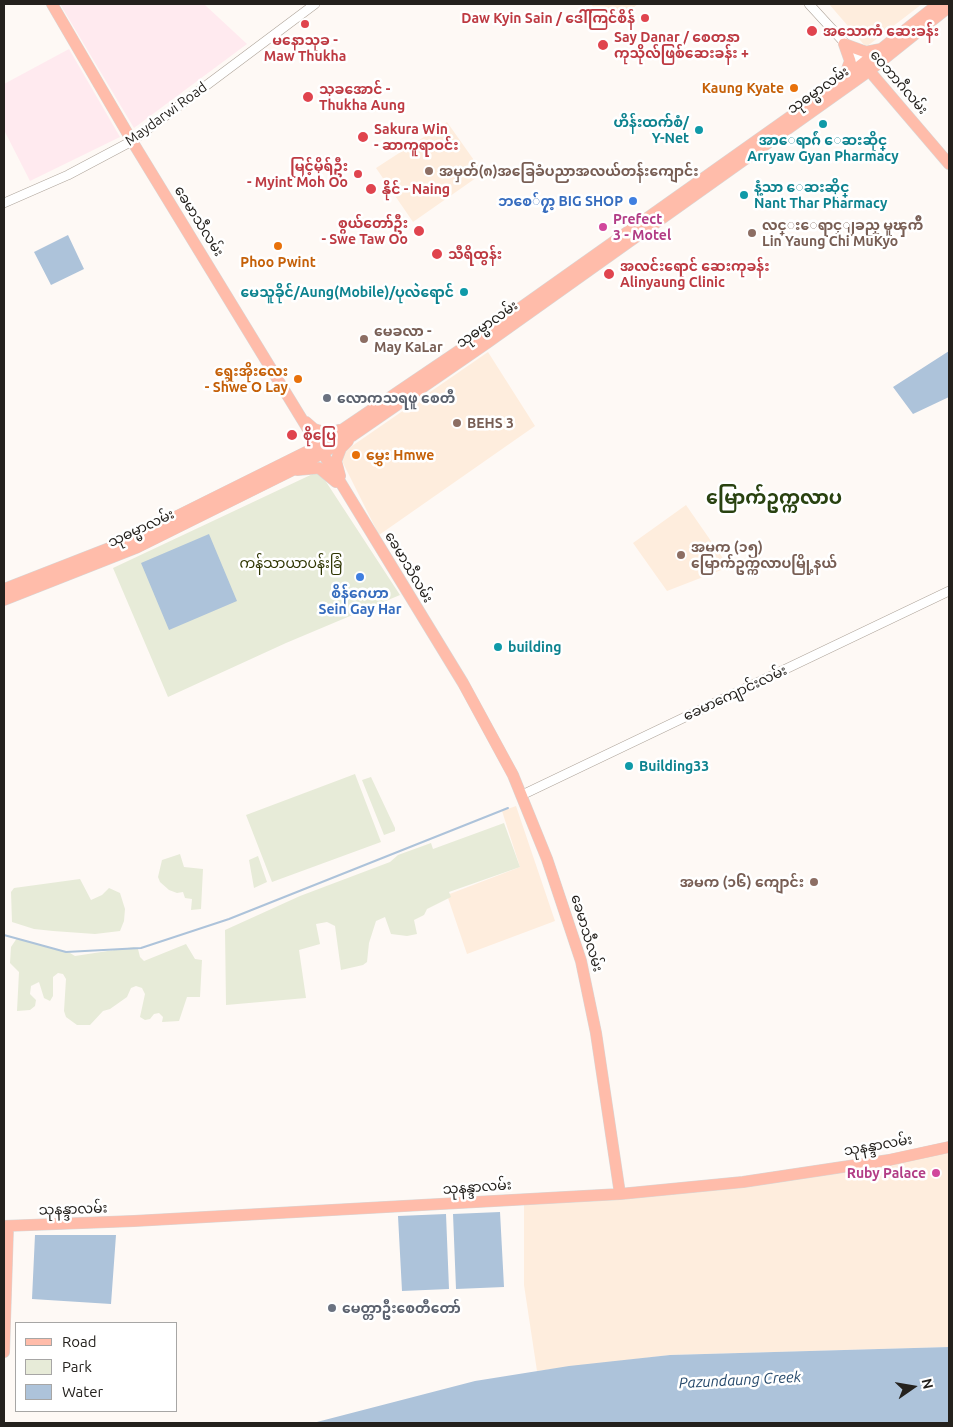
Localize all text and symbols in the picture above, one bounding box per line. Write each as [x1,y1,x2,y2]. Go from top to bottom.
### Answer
place label: Daw Kyin Sain / ဒေါ်ကြင်စိန် [461,10,635,26]
marker: Daw Kyin Sain / ဒေါ်ကြင်စိန် [639,12,651,24]
marker: မနောသုခ - Maw Thukha [299,18,311,30]
place label: အသောကံ ဆေးခန်း [823,23,939,39]
marker: အသောကံ ဆေးခန်း [805,24,819,38]
place label: Say Danar / စေတနာ ကုသိုလ်ဖြစ်ဆေးခန်း + [614,29,749,62]
place label: မနောသုခ - Maw Thukha [264,32,346,64]
marker: Say Danar / စေတနာ ကုသိုလ်ဖြစ်ဆေးခန်း + [596,38,610,52]
street label: ဝေဘာဂီလမ်း [867,46,931,118]
street label: သုဓမ္မာလမ်း [784,63,852,117]
street label: Maydarwi Road [122,79,210,149]
place label: Kaung Kyate [702,80,784,96]
place label: သုခအောင် - Thukha Aung [319,81,405,114]
marker: Kaung Kyate [788,82,800,94]
marker: သုခအောင် - Thukha Aung [301,90,315,104]
place label: ဟိန်းထက်စံ/ Y-Net [614,114,689,146]
marker: အာေရာဂ်ံ ေဆးဆိုင္ Arryaw Gyan Pharmacy [817,118,829,130]
place label: Sakura Win - ဆာကူရာဝင်း [374,121,459,154]
marker: ဟိန်းထက်စံ/ Y-Net [693,124,705,136]
marker: Sakura Win - ဆာကူရာဝင်း [356,130,370,144]
place label: အာေရာဂ်ံ ေဆးဆိုင္ Arryaw Gyan Pharmacy [747,132,899,164]
place label: မြင့်မိုရ်ဦး - Myint Moh Oo [247,158,348,190]
place label: အမှတ်(၈)အခြေခံပညာအလယ်တန်းကျောင်း [439,163,699,179]
marker: အမှတ်(၈)အခြေခံပညာအလယ်တန်းကျောင်း [423,165,435,177]
marker: မြင့်မိုရ်ဦး - Myint Moh Oo [352,168,364,180]
place label: နံ့သာ ေဆးဆိုင္ Nant Thar Pharmacy [754,179,887,212]
place label: နိုင် - Naing [382,181,450,197]
marker: နိုင် - Naing [364,182,378,196]
street label: ခေမာသီလမ်း [171,183,227,259]
marker: နံ့သာ ေဆးဆိုင္ Nant Thar Pharmacy [738,189,750,201]
place label: ဘစေ်၇ှာ့ BIG SHOP [498,193,623,209]
marker: ဘစေ်၇ှာ့ BIG SHOP [627,195,639,207]
place label: Prefect 3 - Motel [613,211,671,243]
place label: စွယ်တော်ဦး - Swe Taw Oo [321,215,408,248]
place label: လင္းေရာင္ျခည္ မူၾကိဳ Lin Yaung Chi MuKyo [762,217,923,250]
marker: Prefect 3 - Motel [597,221,609,233]
marker: စွယ်တော်ဦး - Swe Taw Oo [412,224,426,238]
marker: လင္းေရာင္ျခည္ မူၾကိဳ Lin Yaung Chi MuKyo [746,227,758,239]
marker: Phoo Pwint [272,240,284,252]
place label: သီရိထွန်း [448,246,502,262]
marker: သီရိထွန်း [430,247,444,261]
place label: Phoo Pwint [240,254,316,270]
place label: အလင်းရောင် ဆေးကုခန်း Alinyaung Clinic [620,258,770,290]
marker: အလင်းရောင် ဆေးကုခန်း Alinyaung Clinic [602,267,616,281]
place label: မေသူခိုင်/Aung(Mobile)/ပုလဲရောင် [241,284,454,300]
marker: မေသူခိုင်/Aung(Mobile)/ပုလဲရောင် [458,286,470,298]
street label: သုဓမ္မာလမ်း [453,297,521,351]
place label: မေခလာ - May KaLar [374,323,443,356]
marker: မေခလာ - May KaLar [358,333,370,345]
place label: ရွှေးအိုးလေး - Shwe O Lay [205,363,288,396]
marker: ရွှေးအိုးလေး - Shwe O Lay [292,373,304,385]
place label: လောကသရဖူ စေတီ [337,390,455,406]
marker: လောကသရဖူ စေတီ [321,392,333,404]
place label: BEHS 3 [467,415,514,431]
marker: BEHS 3 [451,417,463,429]
place label: စိုပြေ [303,427,336,443]
marker: စိုပြေ [285,428,299,442]
place label: မွှေး Hmwe [366,447,434,463]
marker: မွှေး Hmwe [350,449,362,461]
district label: မြောက်‌ဥက္ကလာပ [706,487,842,509]
street label: သုဓမ္မာလမ်း [105,505,177,551]
street label: ခေမာသီလမ်း [381,528,437,606]
place label: အမက (၁၅) မြောက်ဥက္ကလာပမြို့နယ် [691,539,837,572]
marker: အမက (၁၅) မြောက်ဥက္ကလာပမြို့နယ် [675,549,687,561]
park label: ကန်သာယာပန်းခြံ [240,555,342,571]
marker: စိန်ဂေဟာ Sein Gay Har [354,571,366,583]
place label: စိန်ဂေဟာ Sein Gay Har [319,585,401,618]
place label: building [508,639,561,655]
marker: building [492,641,504,653]
street label: ခေမာကျောင်းလမ်း [681,662,789,724]
place label: Building33 [639,758,709,774]
marker: Building33 [623,760,635,772]
place label: အမက (၁၆) ကျောင်း [680,874,804,890]
marker: အမက (၁၆) ကျောင်း [808,876,820,888]
street label: ခေမာသီလမ်း [567,892,607,974]
street label: သုနန္ဒာလမ်း [843,1131,913,1159]
place label: Ruby Palace [847,1165,926,1181]
marker: Ruby Palace [930,1167,942,1179]
street label: သုနန္ဒာလမ်း [442,1176,512,1198]
street label: သုနန္ဒာလမ်း [38,1199,108,1219]
place label: မေတ္တာဦးစေတီတော် [342,1300,461,1316]
marker: မေတ္တာဦးစေတီတော် [326,1302,338,1314]
legend [15,1322,178,1412]
text: Road [62,1333,97,1350]
text: Park [62,1358,92,1375]
north arrow [888,1362,938,1412]
water label: Pazundaung Creek [678,1368,802,1392]
text: N [919,1377,937,1391]
text: Water [62,1383,103,1400]

